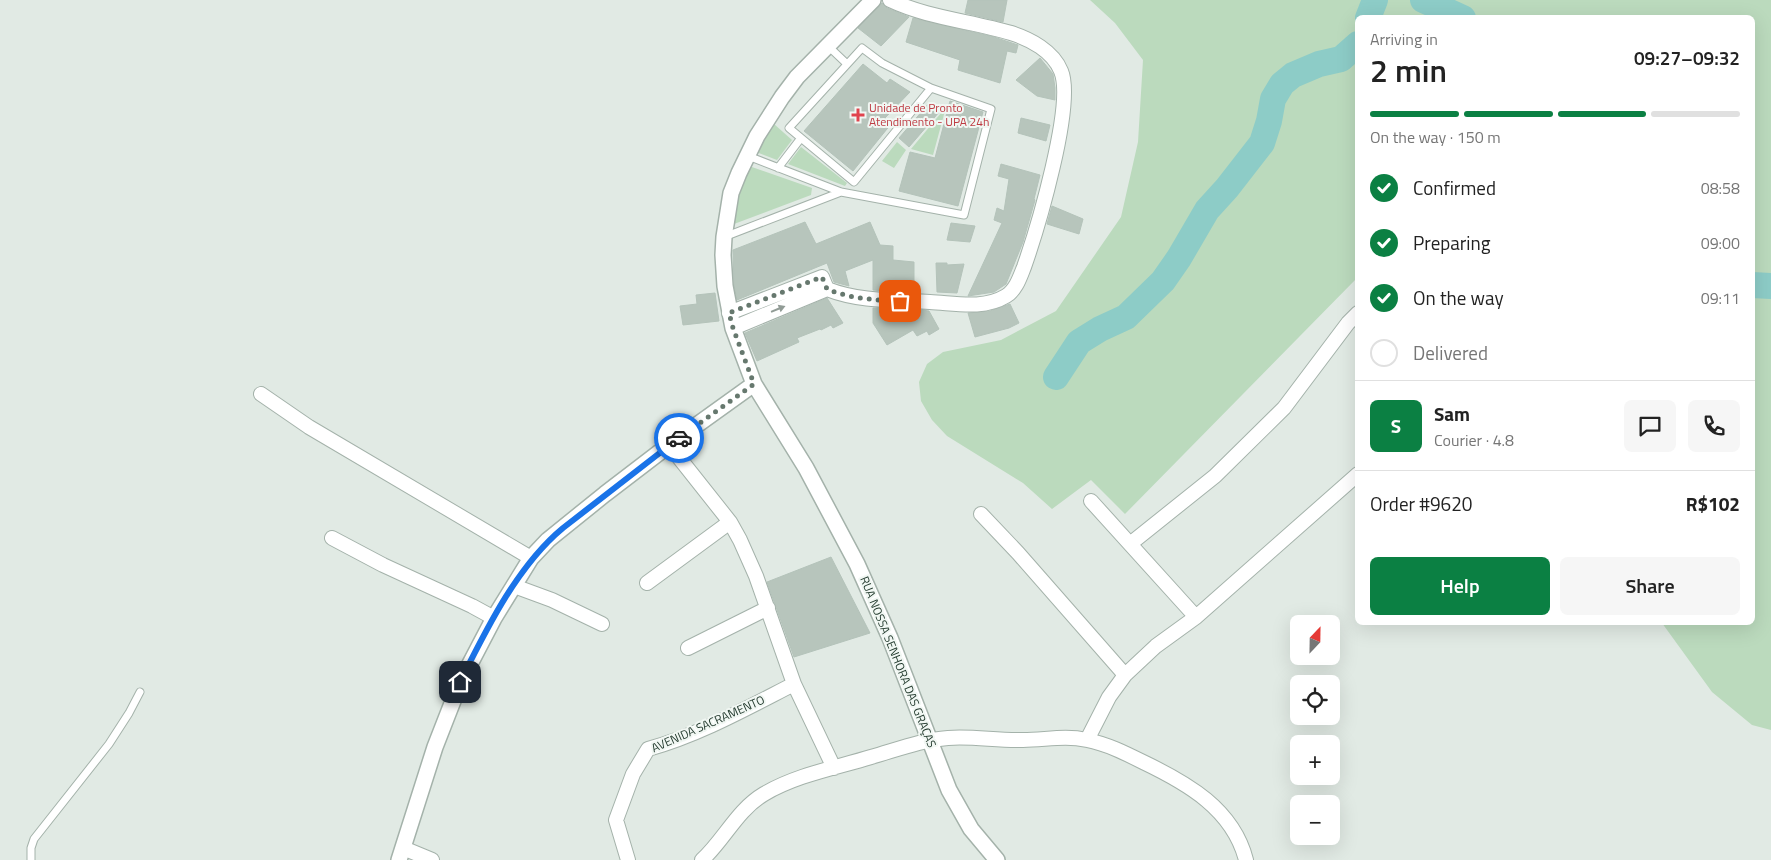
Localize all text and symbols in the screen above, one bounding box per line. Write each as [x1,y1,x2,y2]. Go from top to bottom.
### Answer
text: Arriving in [1370,27,1438,51]
text: 09:27–09:32 [1634,43,1740,72]
text: 2 min [1370,46,1447,94]
place label: Unidade de Pronto Atendimento - UPA 24h [869,98,989,131]
marker: Unidade de Pronto Atendimento - UPA 24h [851,108,865,122]
text: On the way · 150 m [1370,125,1501,149]
text: Confirmed [1413,173,1496,202]
icon: check [1370,174,1398,202]
text: 08:58 [1701,176,1740,200]
text: Preparing [1413,228,1490,257]
icon: check [1370,229,1398,257]
text: 09:00 [1701,231,1740,255]
pin [879,280,921,322]
text: On the way [1413,283,1504,312]
icon: check [1370,284,1398,312]
text: 09:11 [1701,286,1740,310]
icon: bag [886,287,914,315]
one-way arrow [771,305,785,313]
text: Delivered [1413,338,1488,367]
text: Sam [1434,399,1470,428]
button: chat [1624,400,1676,452]
button: phone [1688,400,1740,452]
text: S [1391,411,1401,440]
courier [654,413,704,463]
icon: car [665,424,693,452]
text: Courier · 4.8 [1434,428,1514,452]
text: Order #9620 [1370,489,1472,518]
text: R$102 [1686,489,1740,518]
button: Help [1370,557,1550,615]
button: Share [1560,557,1740,615]
street label: RUA NOSSA SENHORA DAS GRAÇAS [855,573,942,750]
north arrow [1290,615,1340,665]
map controls [1290,615,1340,845]
pin [439,661,481,703]
icon: home [446,668,474,696]
button: locate [1290,675,1340,725]
street label: AVENIDA SACRAMENTO [648,690,767,757]
button: + [1290,735,1340,785]
button: − [1290,795,1340,845]

